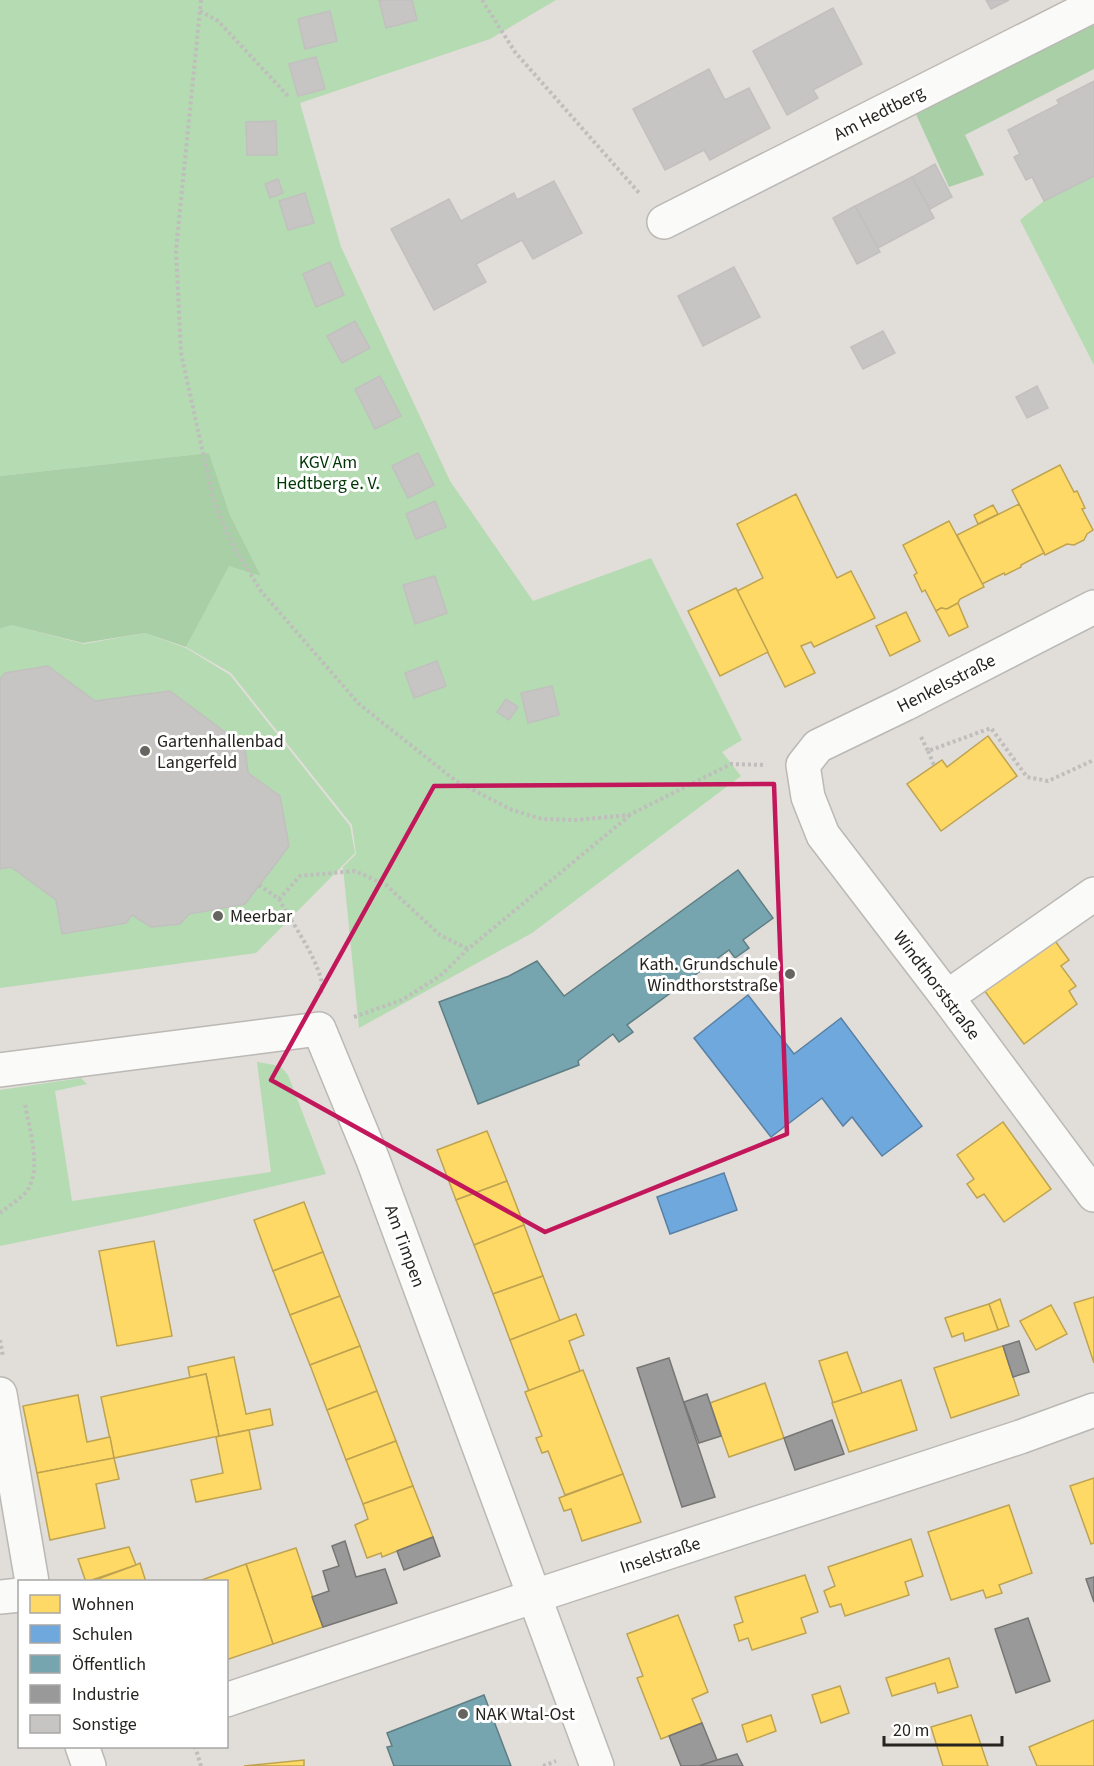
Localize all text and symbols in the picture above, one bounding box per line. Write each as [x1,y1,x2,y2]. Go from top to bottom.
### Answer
street label: Am Hedtberg [829,80,929,147]
park label: KGV Am Hedtberg e. V. [276,450,380,496]
street label: Henkelsstraße [893,648,1000,719]
place label: Gartenhallenbad Langerfeld [157,729,284,775]
marker: Gartenhallenbad Langerfeld [138,744,152,758]
place label: Meerbar [230,904,293,929]
marker: Meerbar [211,909,225,923]
street label: Windthorststraße [887,926,986,1045]
place label: Kath. Grundschule Windthorststraße [639,952,778,998]
marker: Kath. Grundschule Windthorststraße [783,967,797,981]
street label: Am Timpen [378,1201,431,1291]
street label: Inselstraße [617,1531,704,1580]
legend [18,1580,228,1748]
text: Wohnen [72,1592,134,1617]
text: Schulen [72,1622,133,1647]
text: Öffentlich [72,1652,146,1677]
text: Industrie [72,1682,139,1707]
place label: NAK Wtal-Ost [475,1702,575,1727]
marker: NAK Wtal-Ost [456,1707,470,1721]
scale bar [884,1709,1002,1747]
text: Sonstige [72,1712,137,1737]
text: 20 m [893,1718,929,1743]

